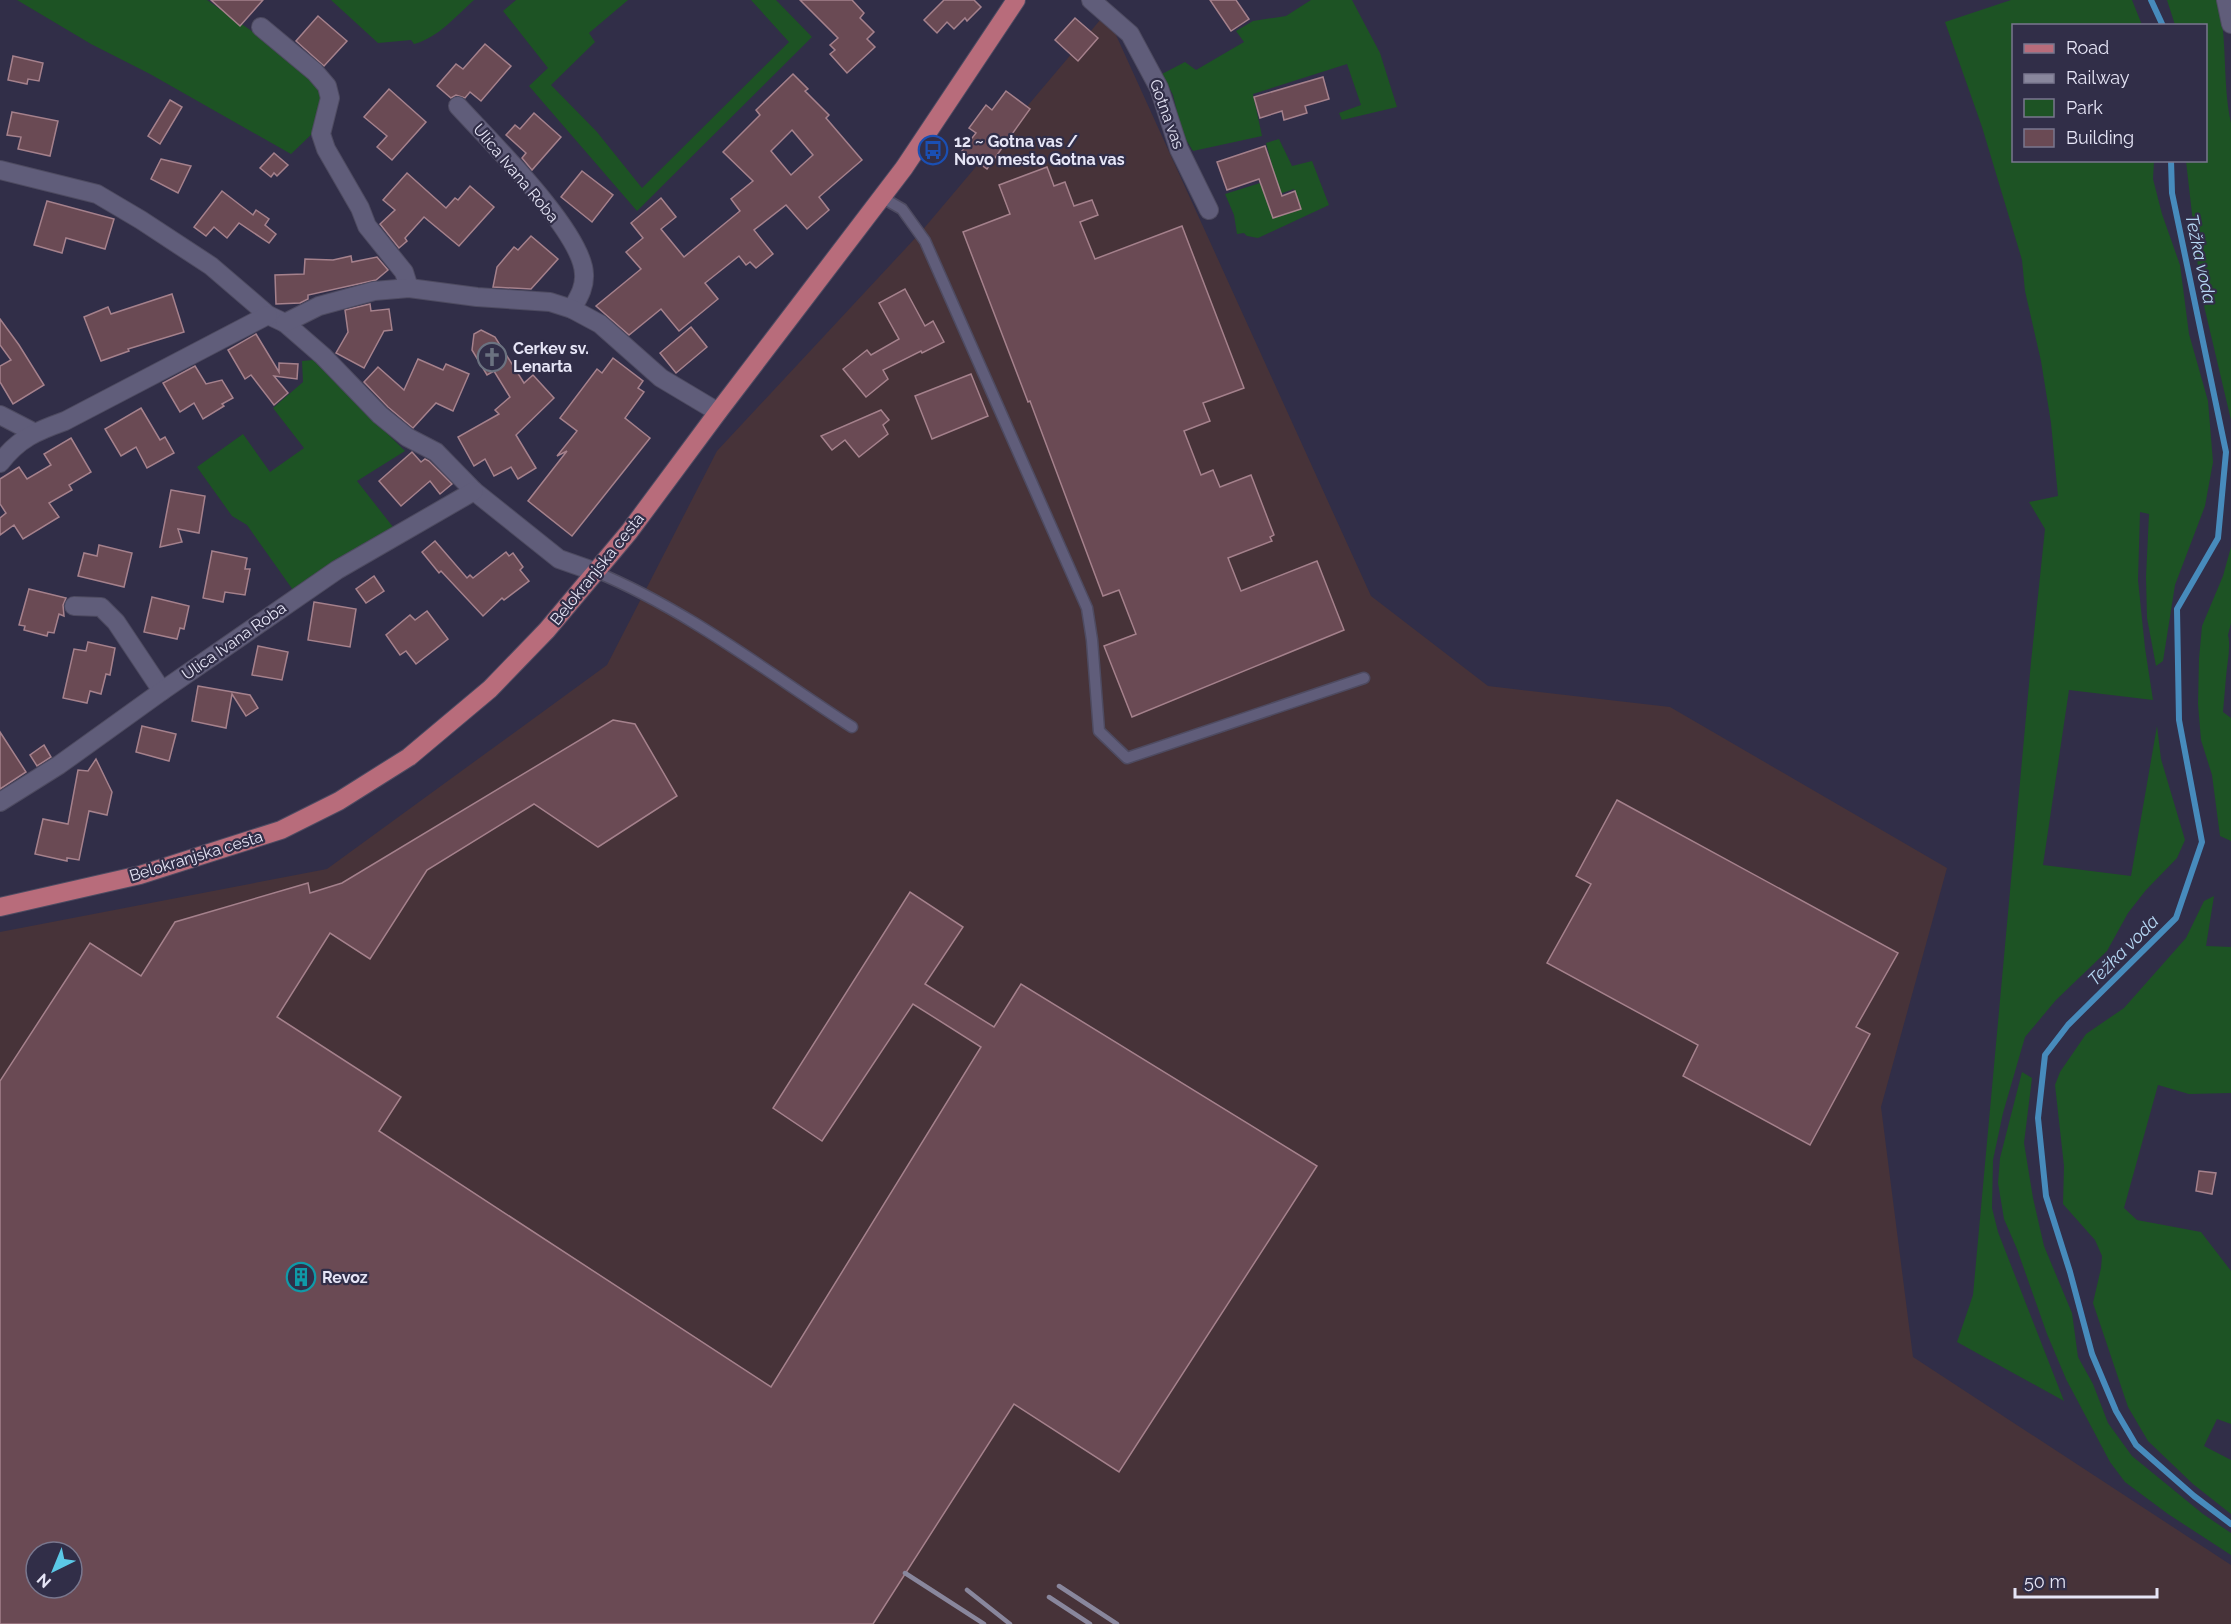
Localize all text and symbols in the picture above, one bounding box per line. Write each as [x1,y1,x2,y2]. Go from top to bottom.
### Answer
legend [2012,24,2207,162]
text: Road [2066,37,2109,58]
text: Railway [2066,67,2130,88]
street label: Gotna vas [1146,77,1188,152]
text: Park [2066,97,2103,118]
street label: Ulica Ivana Roba [469,120,563,226]
text: Building [2066,127,2134,148]
place label: 12 ~ Gotna vas / Novo mesto Gotna vas [954,132,1125,169]
bus stop icon: 12 ~ Gotna vas / Novo mesto Gotna vas [917,134,949,166]
water label: Težka voda [2181,212,2221,306]
place label: Cerkev sv. Lenarta [513,339,589,376]
church icon: Cerkev sv. Lenarta [476,341,508,373]
street label: Belokranjska cesta [546,509,648,629]
street label: Ulica Ivana Roba [178,598,290,684]
street label: Belokranjska cesta [127,827,265,885]
water label: Težka voda [2083,910,2163,990]
building icon: Revoz [285,1261,317,1293]
place label: Revoz [322,1268,368,1287]
north arrow [24,1540,84,1600]
scale bar [2015,1561,2158,1599]
text: N [33,1569,55,1592]
text: 50 m [2024,1571,2066,1592]

